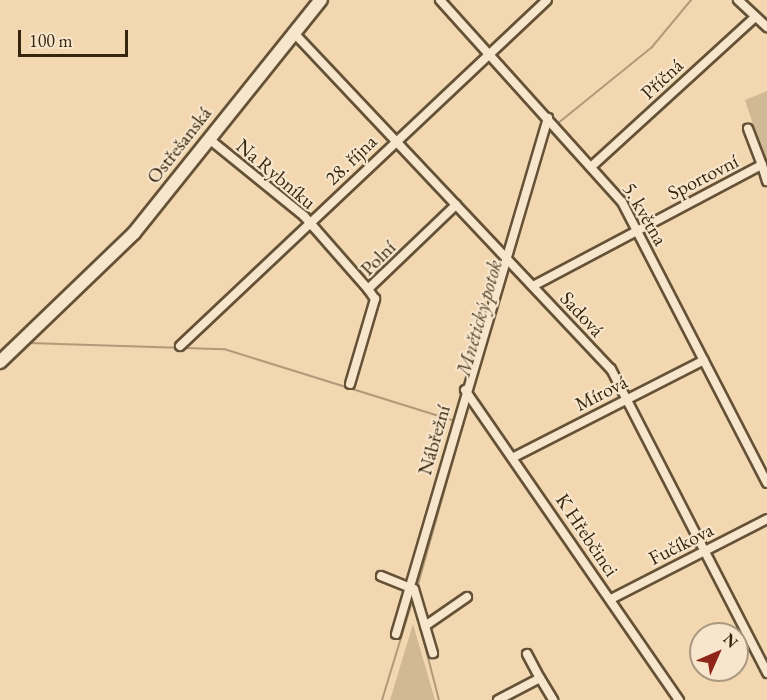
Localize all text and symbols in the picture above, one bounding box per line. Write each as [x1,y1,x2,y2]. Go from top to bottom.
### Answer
scale bar [21,18,130,56]
text: 100 m [29,29,73,52]
street label: Příčná [636,54,688,104]
street label: Ostřešanská [141,102,217,188]
street label: 28. října [320,130,382,190]
street label: Na Rybníku [231,134,321,214]
street label: Sportovní [664,149,742,205]
street label: 5. května [617,178,673,250]
street label: Polní [355,235,401,281]
water label: Mnětický potok [450,257,508,379]
street label: Sadová [555,286,609,342]
street label: Mírová [571,370,631,416]
street label: Nábřežní [413,402,455,478]
street label: K Hřebčinci [550,489,624,581]
street label: Fučíkova [645,518,717,570]
north arrow [689,622,749,682]
text: N [719,628,743,652]

